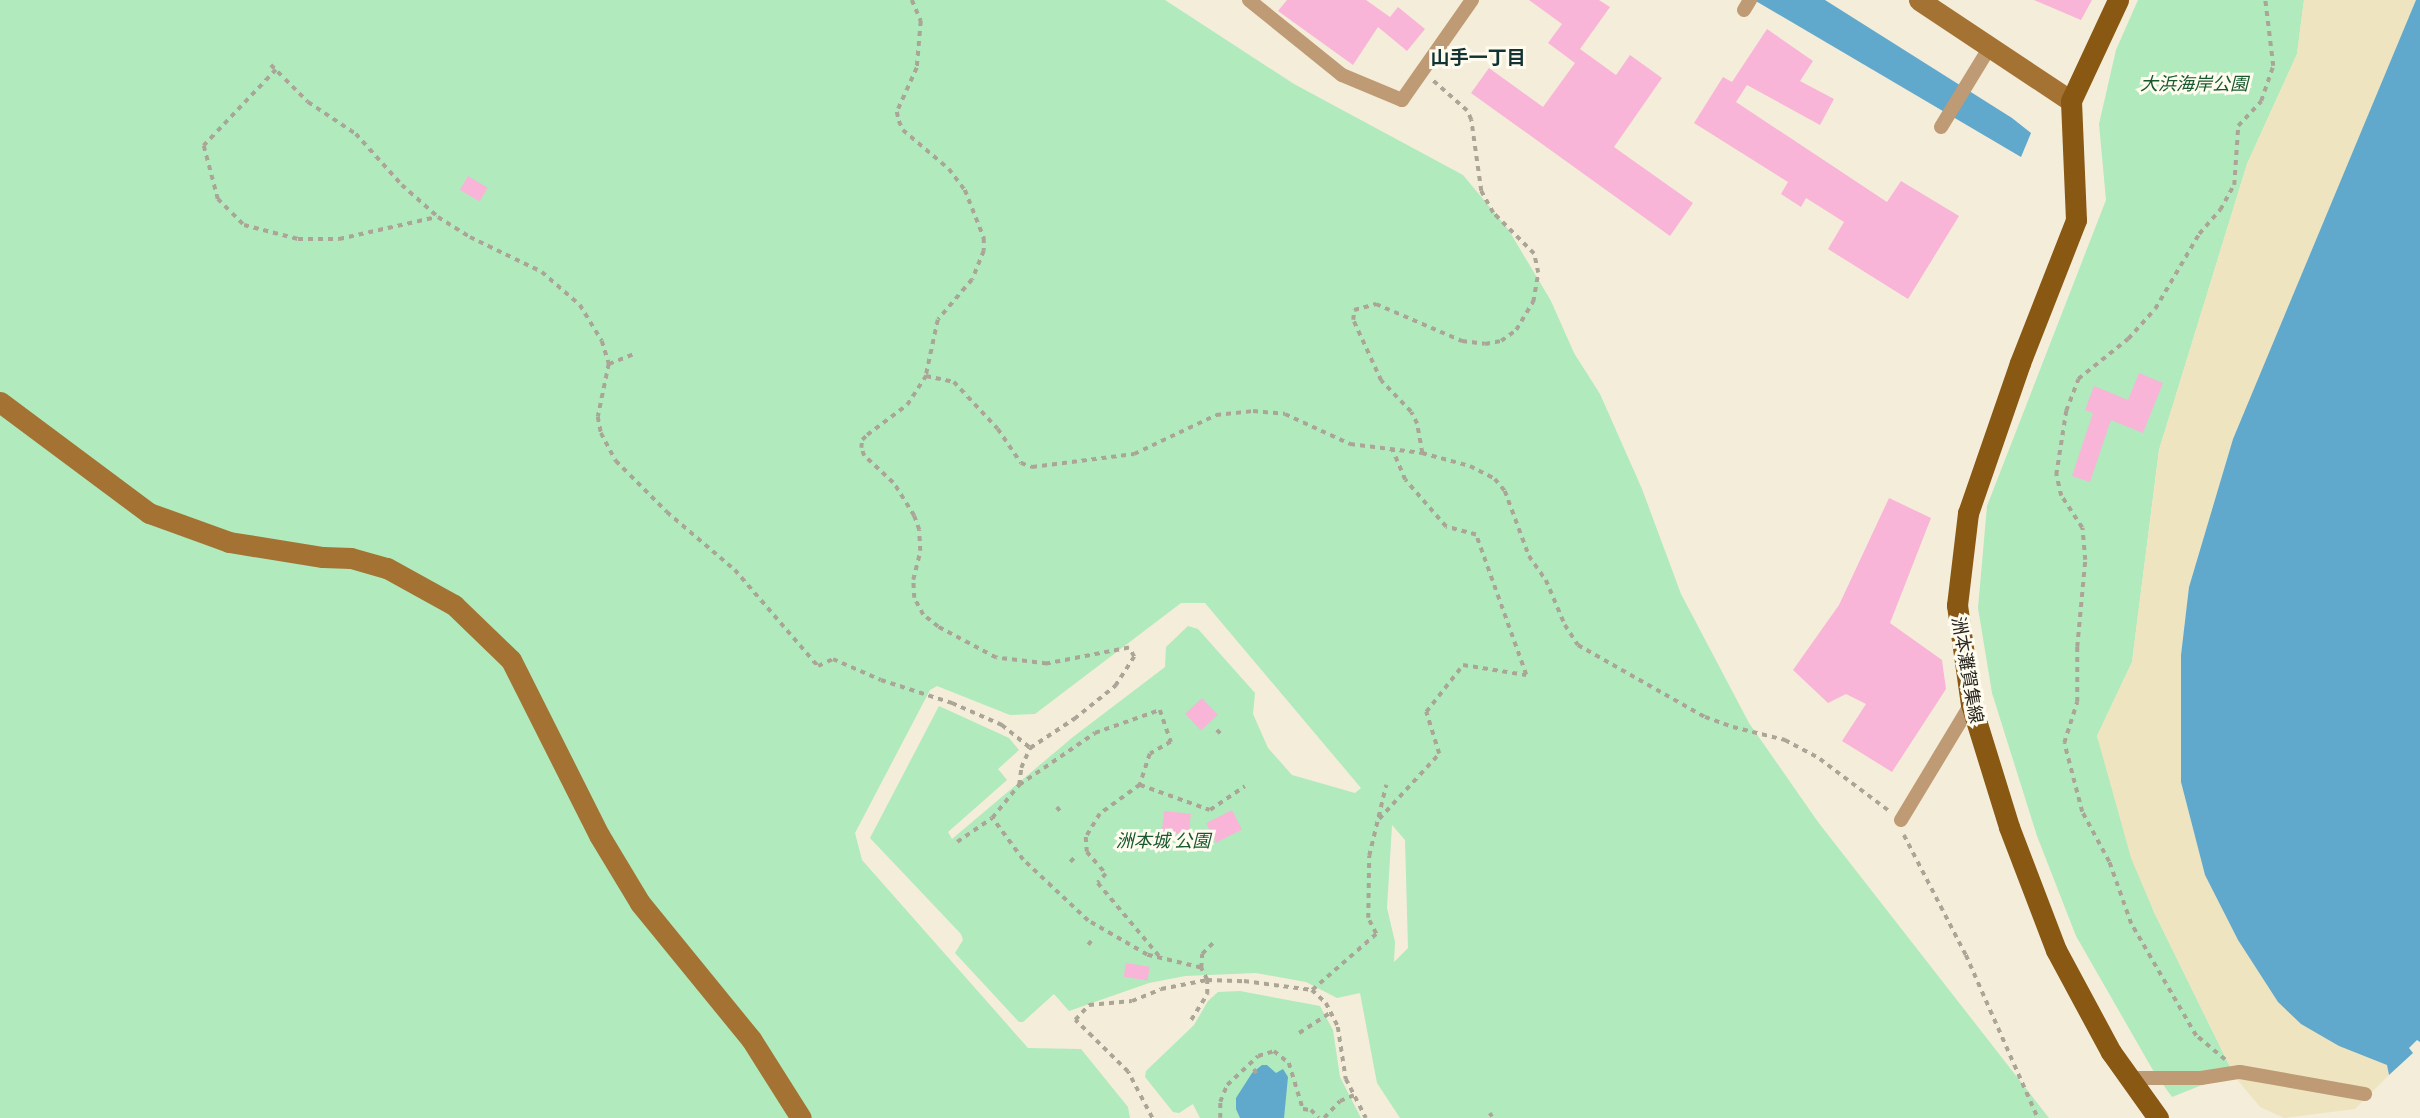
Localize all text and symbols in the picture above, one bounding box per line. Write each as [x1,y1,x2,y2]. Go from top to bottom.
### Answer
district label: 山手一丁目 [1431,46,1525,68]
park label: 大浜海岸公園 [2140,72,2248,94]
street label: 洲本灘賀集線 [1948,615,1988,725]
park label: 洲本城 公園 [1116,829,1210,851]

